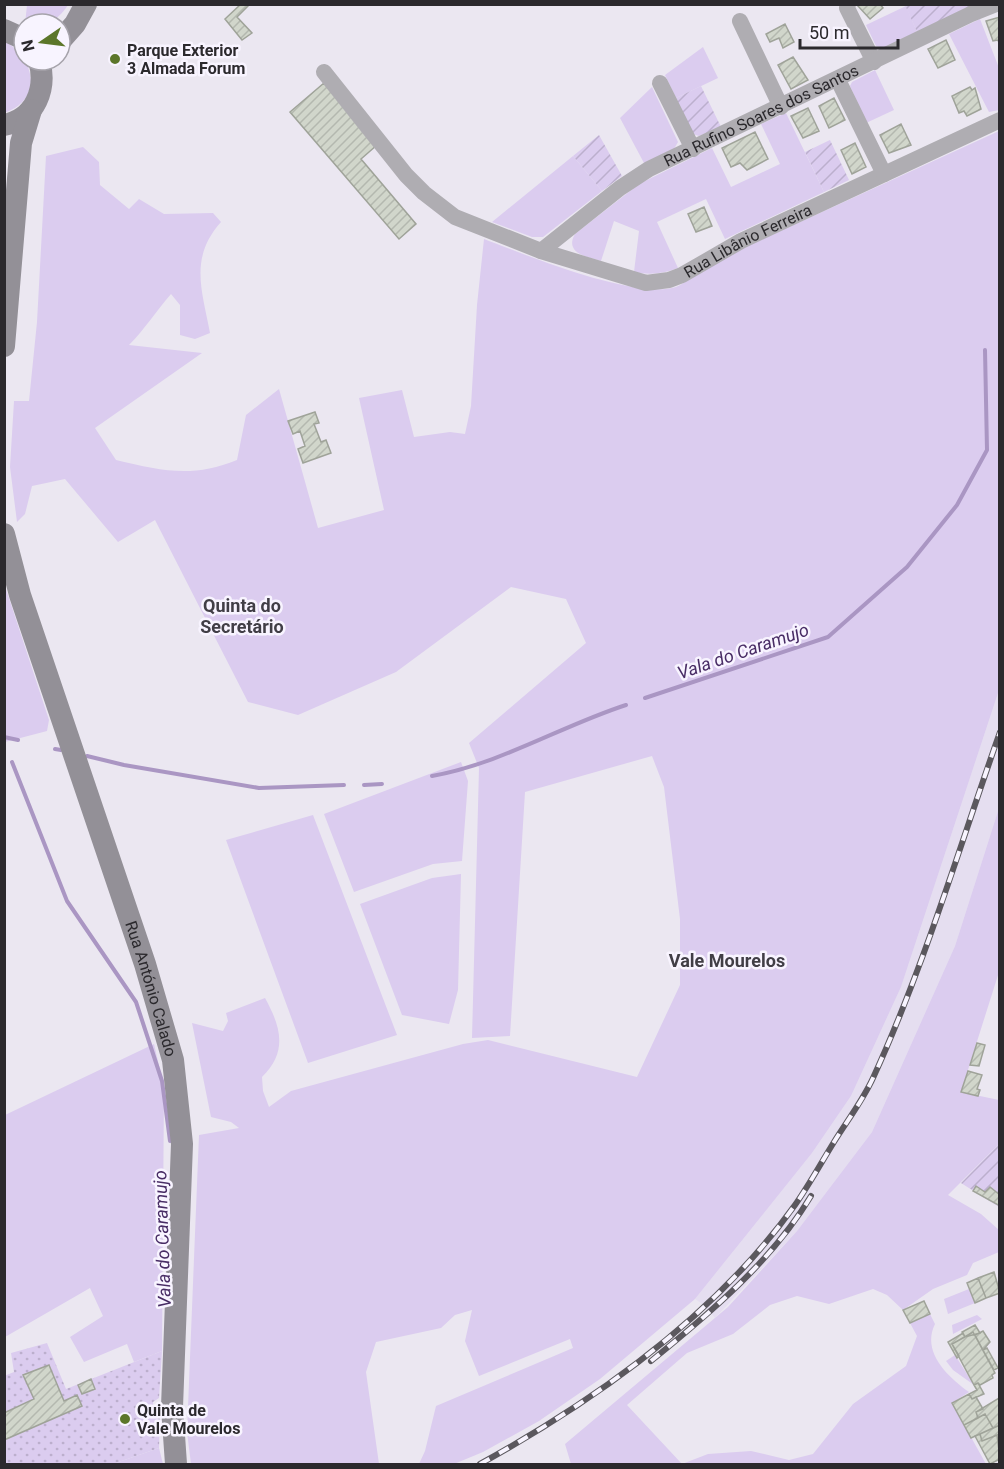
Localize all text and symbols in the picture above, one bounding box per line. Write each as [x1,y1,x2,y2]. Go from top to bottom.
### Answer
north arrow [12,12,72,72]
scale bar [800,12,898,50]
text: 50 m [809,22,849,43]
text: N [17,38,39,53]
place label: Parque Exterior 3 Almada Forum [127,41,245,78]
marker: Parque Exterior 3 Almada Forum [108,52,122,66]
street label: Rua Rufino Soares dos Santos [660,60,862,170]
street label: Rua Libânio Ferreira [680,200,815,281]
district label: Quinta do Secretário [200,595,284,637]
water label: Vala do Caramujo [675,619,812,683]
street label: Rua António Calado [122,918,181,1058]
district label: Vale Mourelos [669,950,785,971]
water label: Vala do Caramujo [149,1170,175,1308]
place label: Quinta de Vale Mourelos [137,1401,240,1438]
marker: Quinta de Vale Mourelos [118,1412,132,1426]

